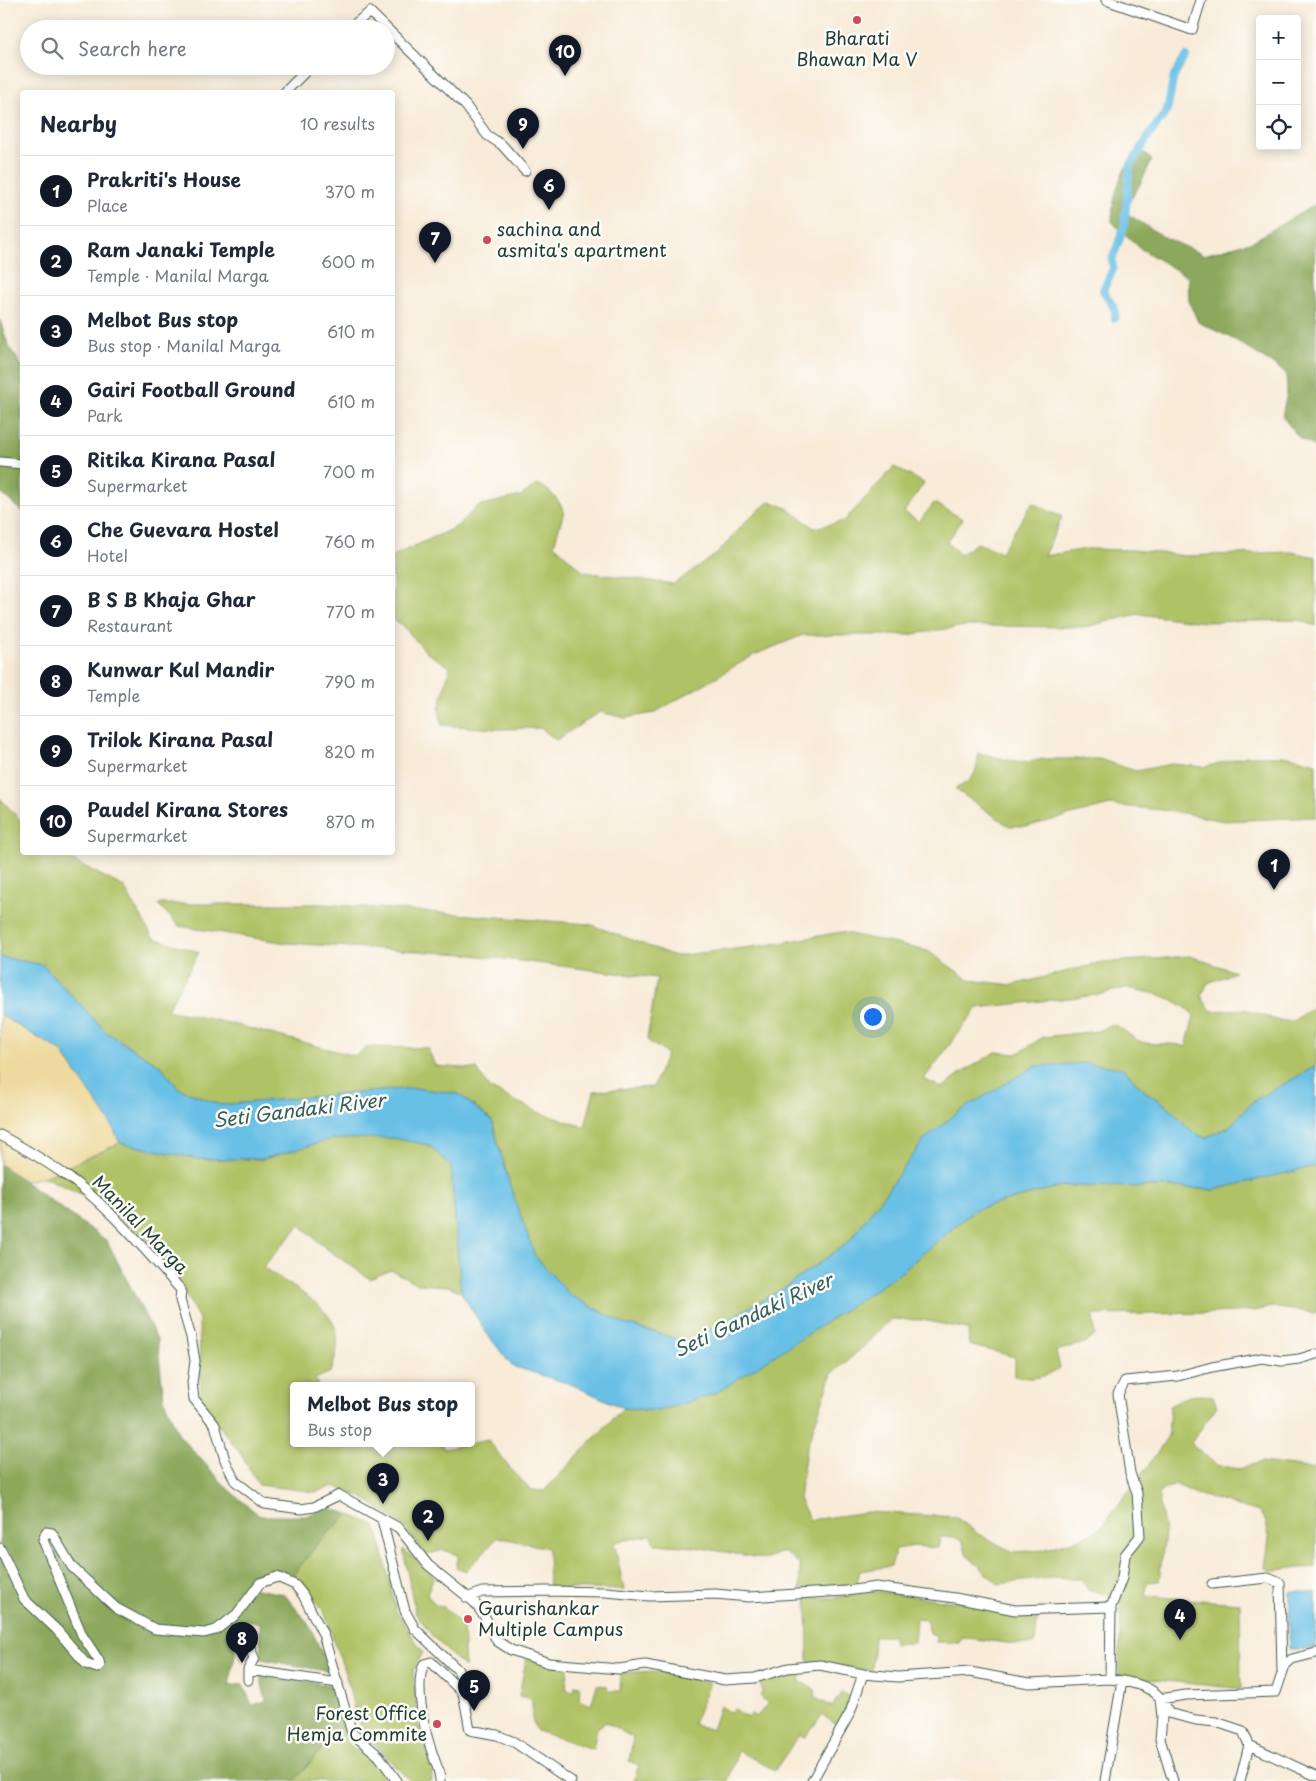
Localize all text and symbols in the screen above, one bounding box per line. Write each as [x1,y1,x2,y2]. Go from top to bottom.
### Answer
marker: Bharati Bhawan Ma V [851,14,863,26]
map controls [1256,15,1301,150]
button: + [1256,15,1301,60]
search box [20,20,395,75]
place label: Bharati Bhawan Ma V [796,24,918,72]
icon: search [38,34,66,62]
text: Search here [78,34,187,62]
pin: 10 [549,35,581,76]
button: − [1256,60,1301,105]
button: locate [1256,105,1301,150]
text: Nearby [40,107,117,139]
pin: 9 [507,108,539,149]
text: 10 results [300,111,375,135]
text: Prakriti's House [87,165,241,193]
pin: 6 [533,169,565,210]
text: 1 [52,179,60,203]
text: 370 m [325,179,375,203]
text: Place [87,193,128,217]
place label: sachina and asmita's apartment [497,215,667,263]
pin: 7 [419,222,451,263]
marker: sachina and asmita's apartment [481,234,493,246]
text: Ram Janaki Temple [87,235,275,263]
text: 2 [50,249,62,273]
text: 600 m [321,249,375,273]
text: Temple · Manilal Marga [87,263,269,287]
text: Melbot Bus stop [87,305,238,333]
text: 3 [51,319,61,343]
text: 610 m [327,319,375,343]
text: Bus stop · Manilal Marga [87,333,281,357]
text: Gairi Football Ground [87,375,295,403]
text: 4 [51,389,61,413]
text: 610 m [327,389,375,413]
text: Park [87,403,123,427]
text: Ritika Kirana Pasal [87,445,275,473]
text: 5 [51,459,61,483]
text: 700 m [323,459,375,483]
text: Supermarket [87,473,187,497]
text: Che Guevara Hostel [87,515,279,543]
text: 6 [50,529,62,553]
text: 760 m [325,529,375,553]
text: Hotel [87,543,128,567]
text: B S B Khaja Ghar [87,585,256,613]
text: 7 [51,599,61,623]
text: 770 m [326,599,375,623]
text: Restaurant [87,613,173,637]
text: Kunwar Kul Mandir [87,655,274,683]
text: 8 [51,669,61,693]
text: 790 m [325,669,375,693]
text: Temple [87,683,140,707]
text: Trilok Kirana Pasal [87,725,273,753]
text: 9 [51,739,61,763]
text: 820 m [324,739,375,763]
text: Supermarket [87,753,187,777]
text: Paudel Kirana Stores [87,795,288,823]
text: 10 [46,809,66,833]
text: 870 m [326,809,375,833]
text: Supermarket [87,823,187,847]
pin: 1 [1258,849,1290,890]
your location [860,1004,886,1030]
water label: Seti Gandaki River [211,1084,389,1133]
street label: Manilal Marga [87,1168,196,1280]
water label: Seti Gandaki River [668,1264,839,1363]
popup [290,1382,475,1447]
text: Melbot Bus stop [307,1389,458,1417]
text: Bus stop [307,1417,372,1441]
pin: 3 [367,1463,399,1504]
pin: 2 [412,1500,444,1541]
place label: Gaurishankar Multiple Campus [478,1594,623,1642]
pin: 4 [1164,1599,1196,1640]
marker: Gaurishankar Multiple Campus [462,1613,474,1625]
pin: 8 [226,1622,258,1663]
pin: 5 [458,1670,490,1711]
place label: Forest Office Hemja Commite [287,1699,427,1747]
marker: Forest Office Hemja Commite [431,1718,443,1730]

